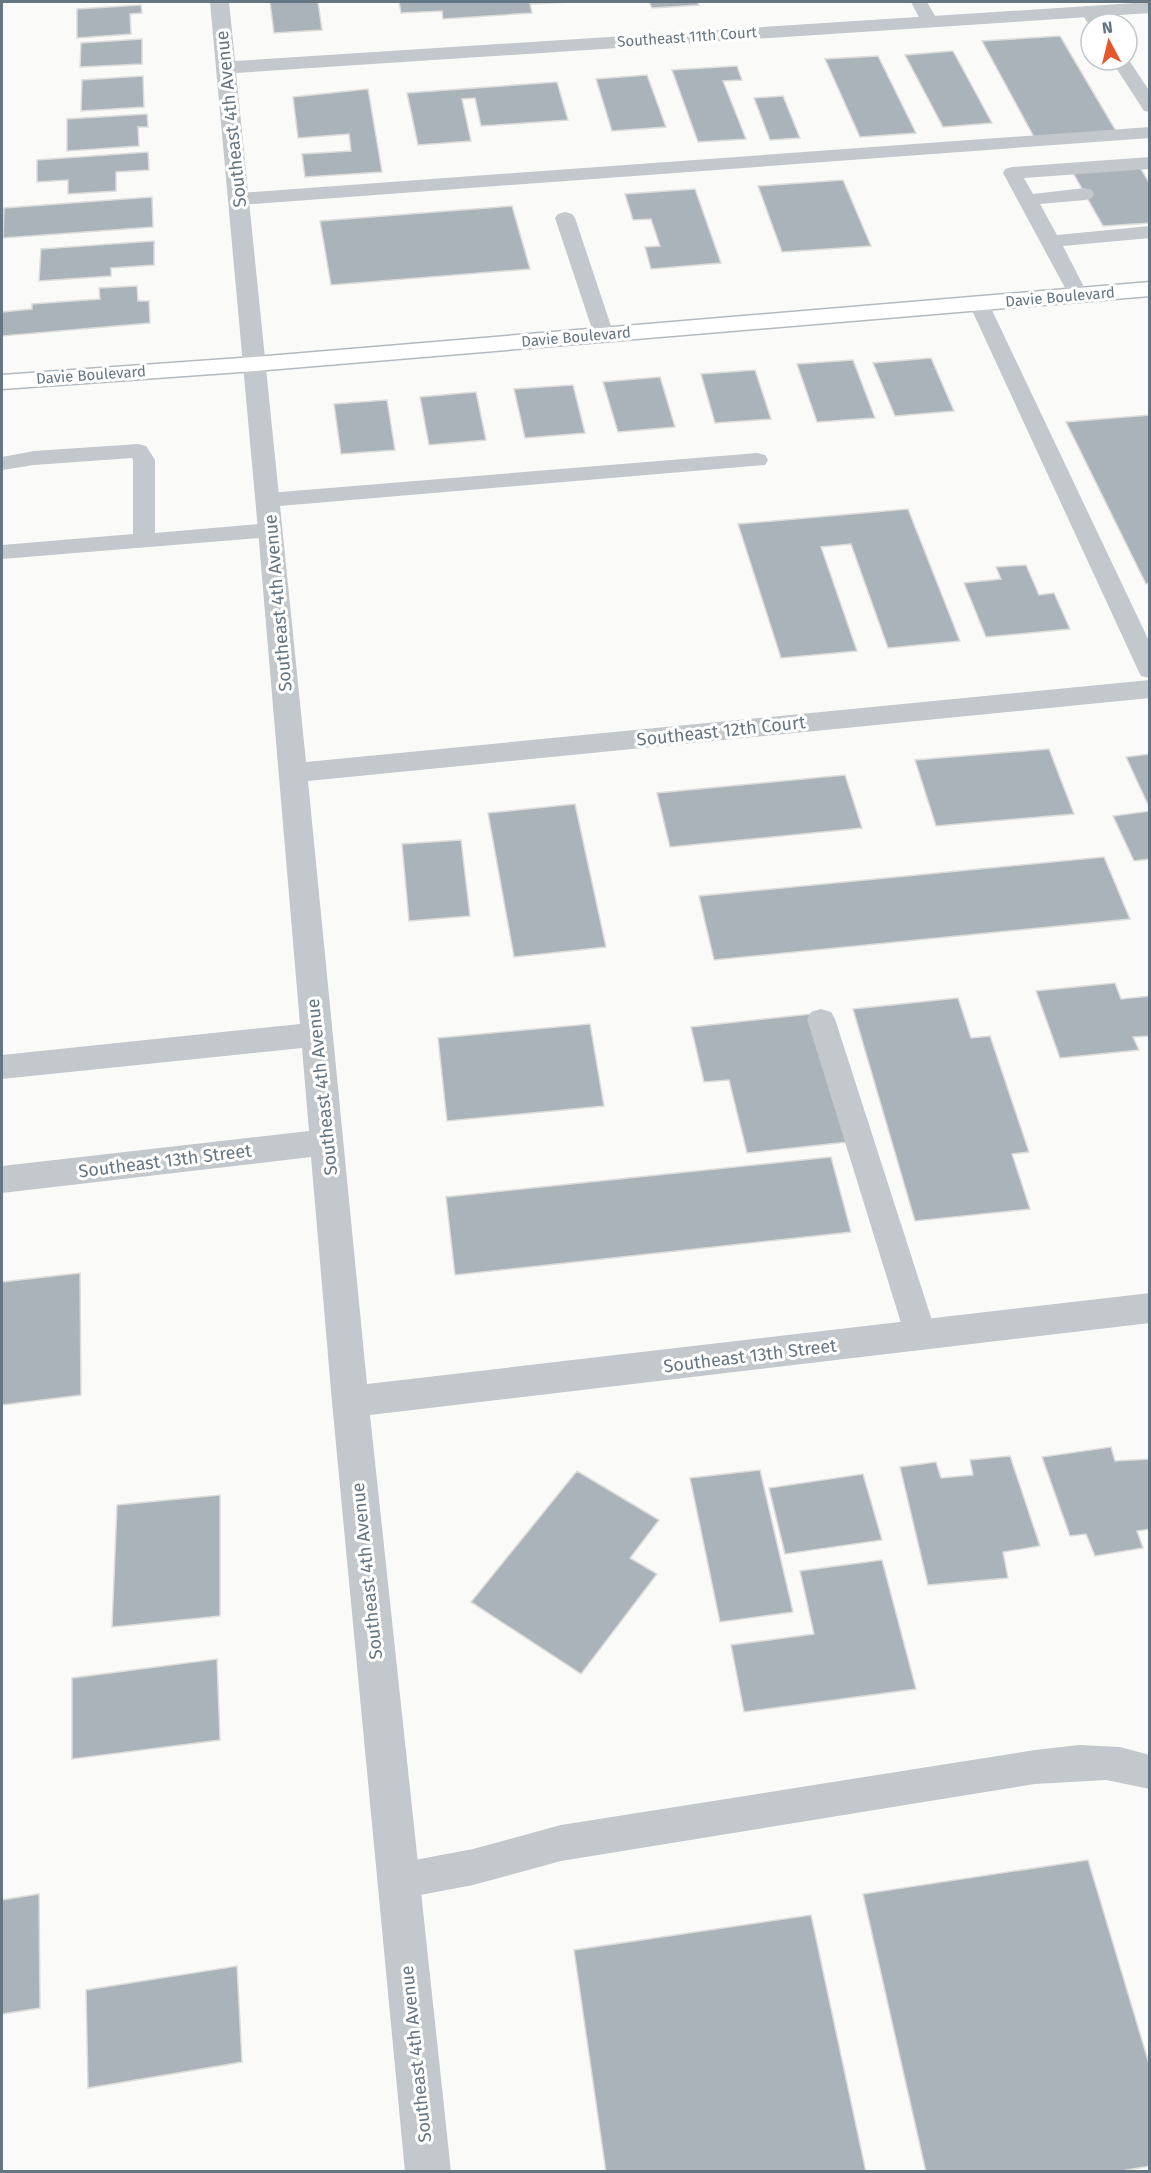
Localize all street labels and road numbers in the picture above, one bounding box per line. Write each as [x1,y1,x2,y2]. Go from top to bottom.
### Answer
street label: Southeast 11th Court [617,23,758,51]
street label: Southeast 4th Avenue [211,29,251,209]
street label: Davie Boulevard [1004,283,1116,311]
street label: Davie Boulevard [520,323,632,351]
street label: Davie Boulevard [36,362,146,388]
street label: Southeast 4th Avenue [259,513,297,693]
street label: Southeast 12th Court [636,711,807,751]
street label: Southeast 4th Avenue [302,997,342,1177]
street label: Southeast 13th Street [77,1139,253,1183]
street label: Southeast 13th Street [662,1334,838,1378]
street label: Southeast 4th Avenue [347,1481,387,1661]
street label: Southeast 4th Avenue [396,1964,436,2144]

